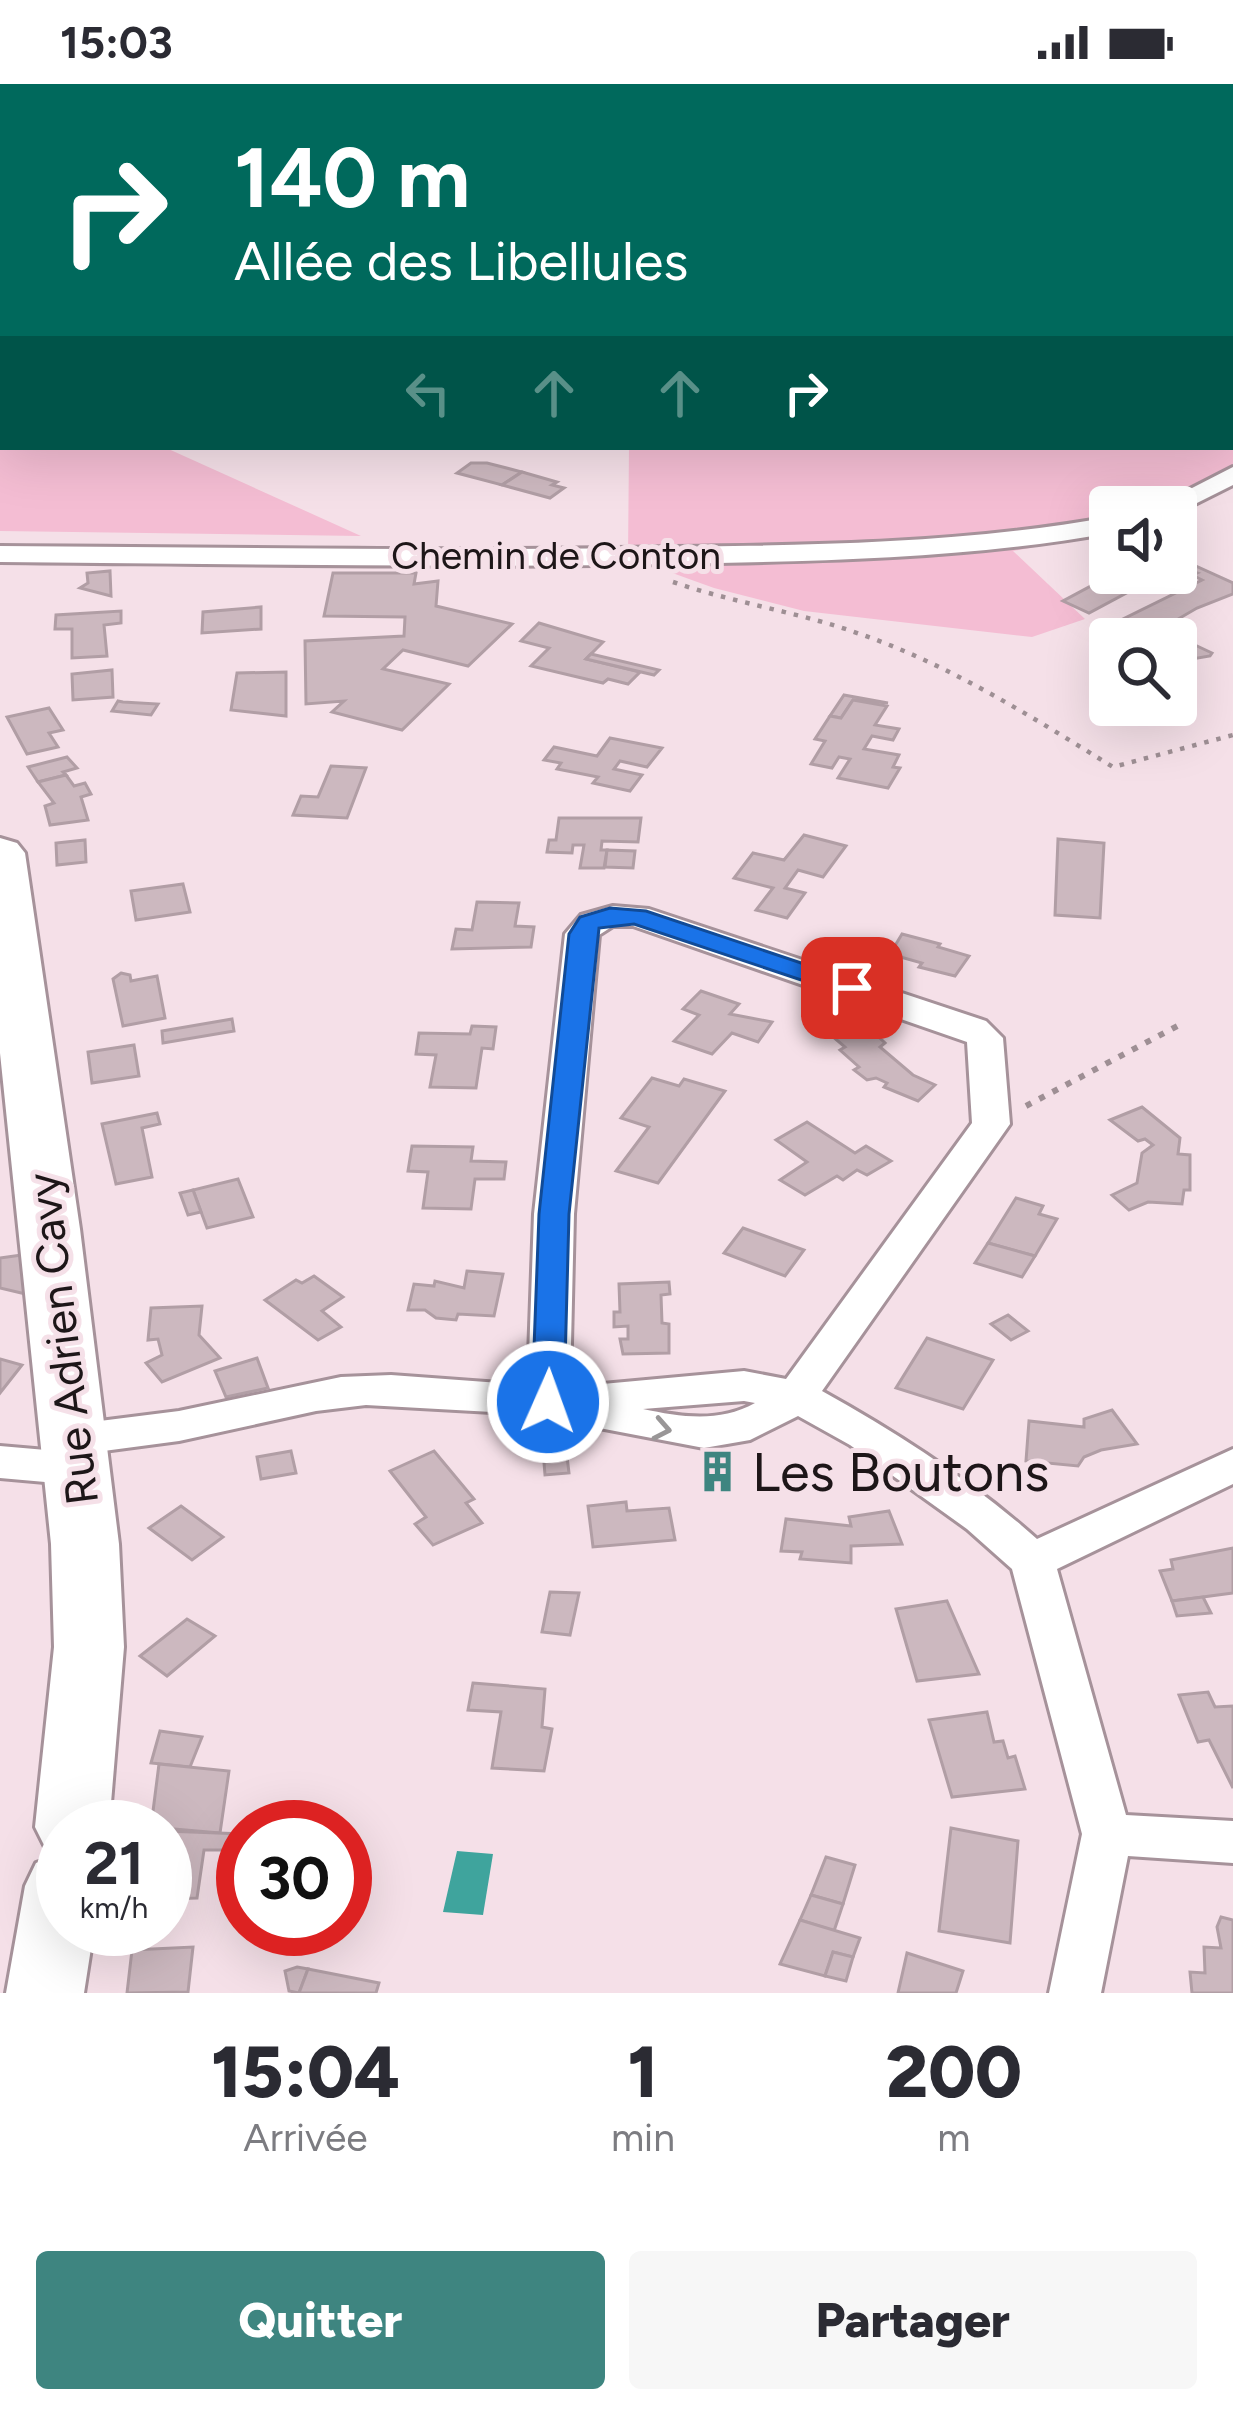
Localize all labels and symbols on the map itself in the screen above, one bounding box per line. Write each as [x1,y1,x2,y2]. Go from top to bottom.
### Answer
street label: Chemin de Conton [391,532,721,579]
pin [801,937,903,1039]
street label: Rue Adrien Cavy [15,1170,109,1508]
position arrow [485,1339,611,1465]
one-way arrow [652,1415,672,1441]
place label: Les Boutons [752,1440,1049,1505]
building icon: Les Boutons [695,1449,741,1495]
speed limit sign: 30 [216,1800,372,1956]

